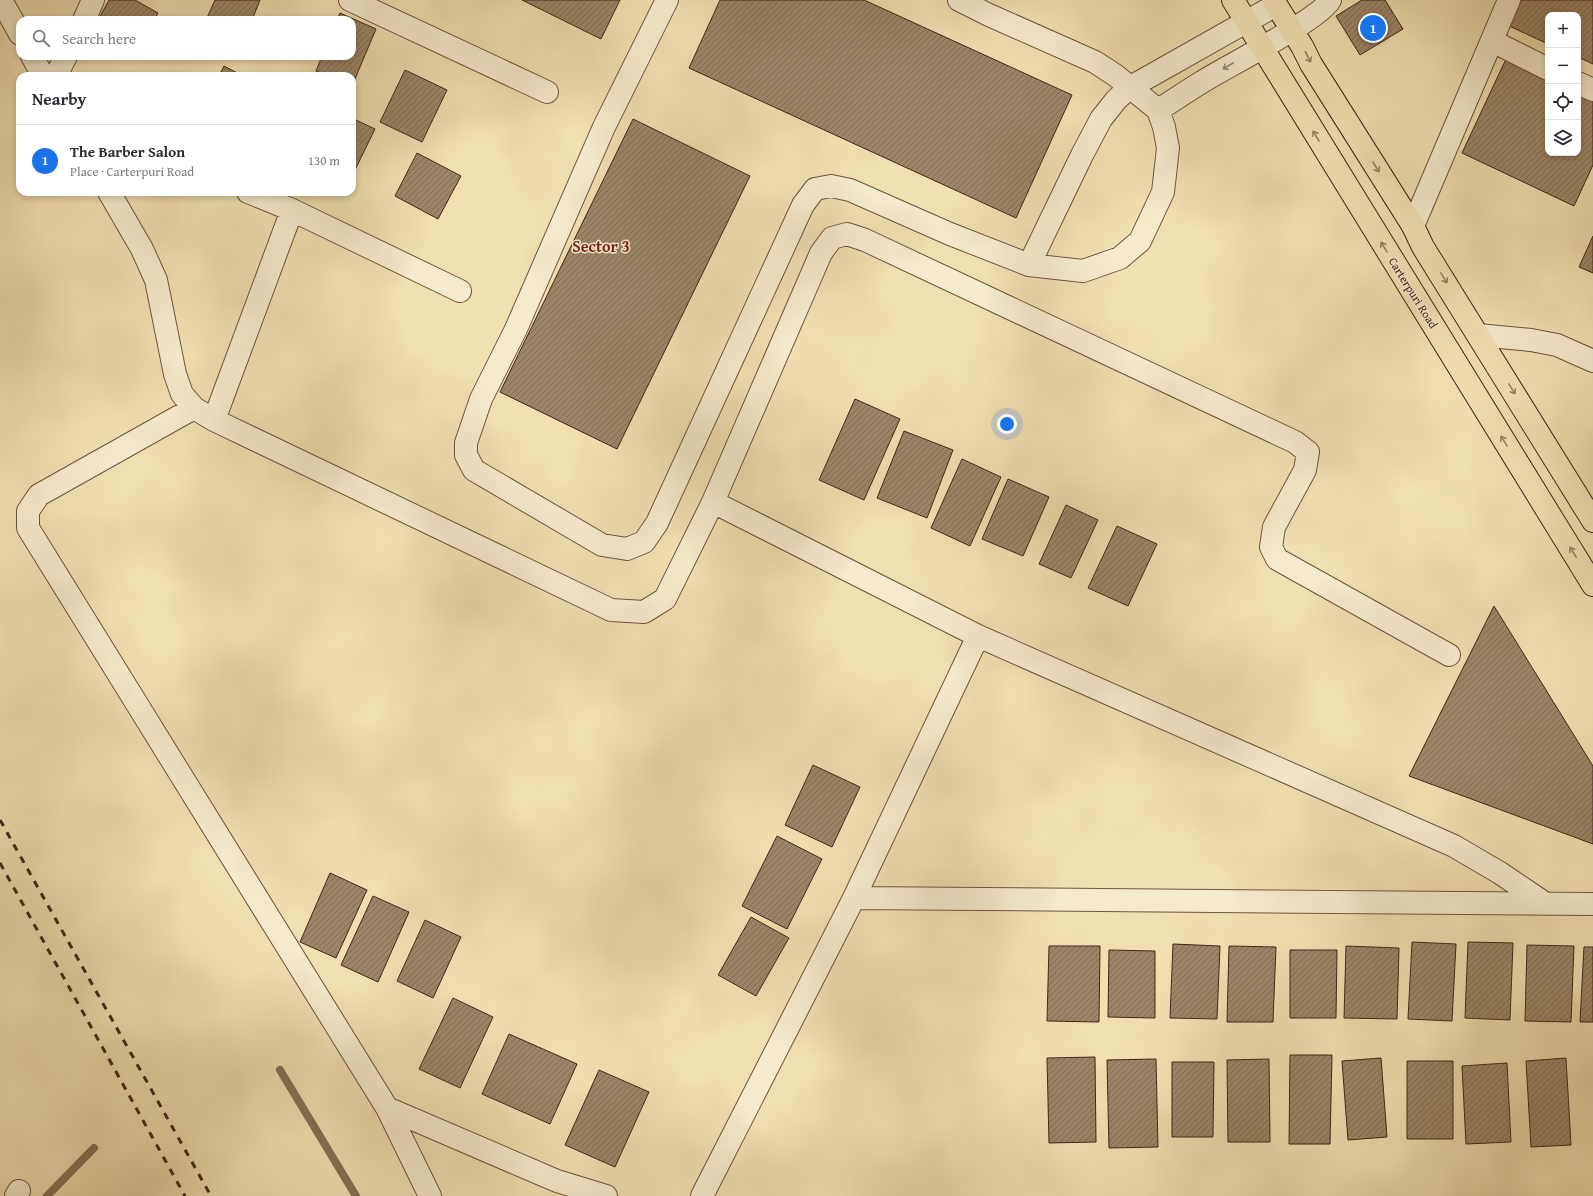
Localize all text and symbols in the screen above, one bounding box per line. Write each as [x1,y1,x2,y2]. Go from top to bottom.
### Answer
map controls [1545,12,1581,156]
button: + [1545,12,1581,48]
pin: 1 [1360,13,1386,43]
search box [16,16,356,60]
icon: search [30,27,52,49]
text: Search here [62,28,136,49]
button: − [1545,48,1581,84]
one-way arrow [1305,51,1312,63]
one-way arrow [1223,63,1235,71]
button: locate [1545,84,1581,120]
text: Nearby [32,86,86,111]
button: layers [1545,120,1581,156]
one-way arrow [1312,130,1320,142]
text: The Barber Salon [70,141,185,162]
text: 1 [42,151,48,170]
text: 130 m [308,151,340,170]
text: Place · Carterpuri Road [70,162,194,181]
one-way arrow [1372,162,1381,173]
district label: Sector 3 [572,234,630,258]
one-way arrow [1380,241,1388,253]
street label: Carterpuri Road [1385,254,1442,332]
one-way arrow [1440,272,1448,283]
one-way arrow [1508,383,1516,395]
your location [997,414,1017,434]
one-way arrow [1500,435,1508,447]
one-way arrow [1568,546,1576,558]

